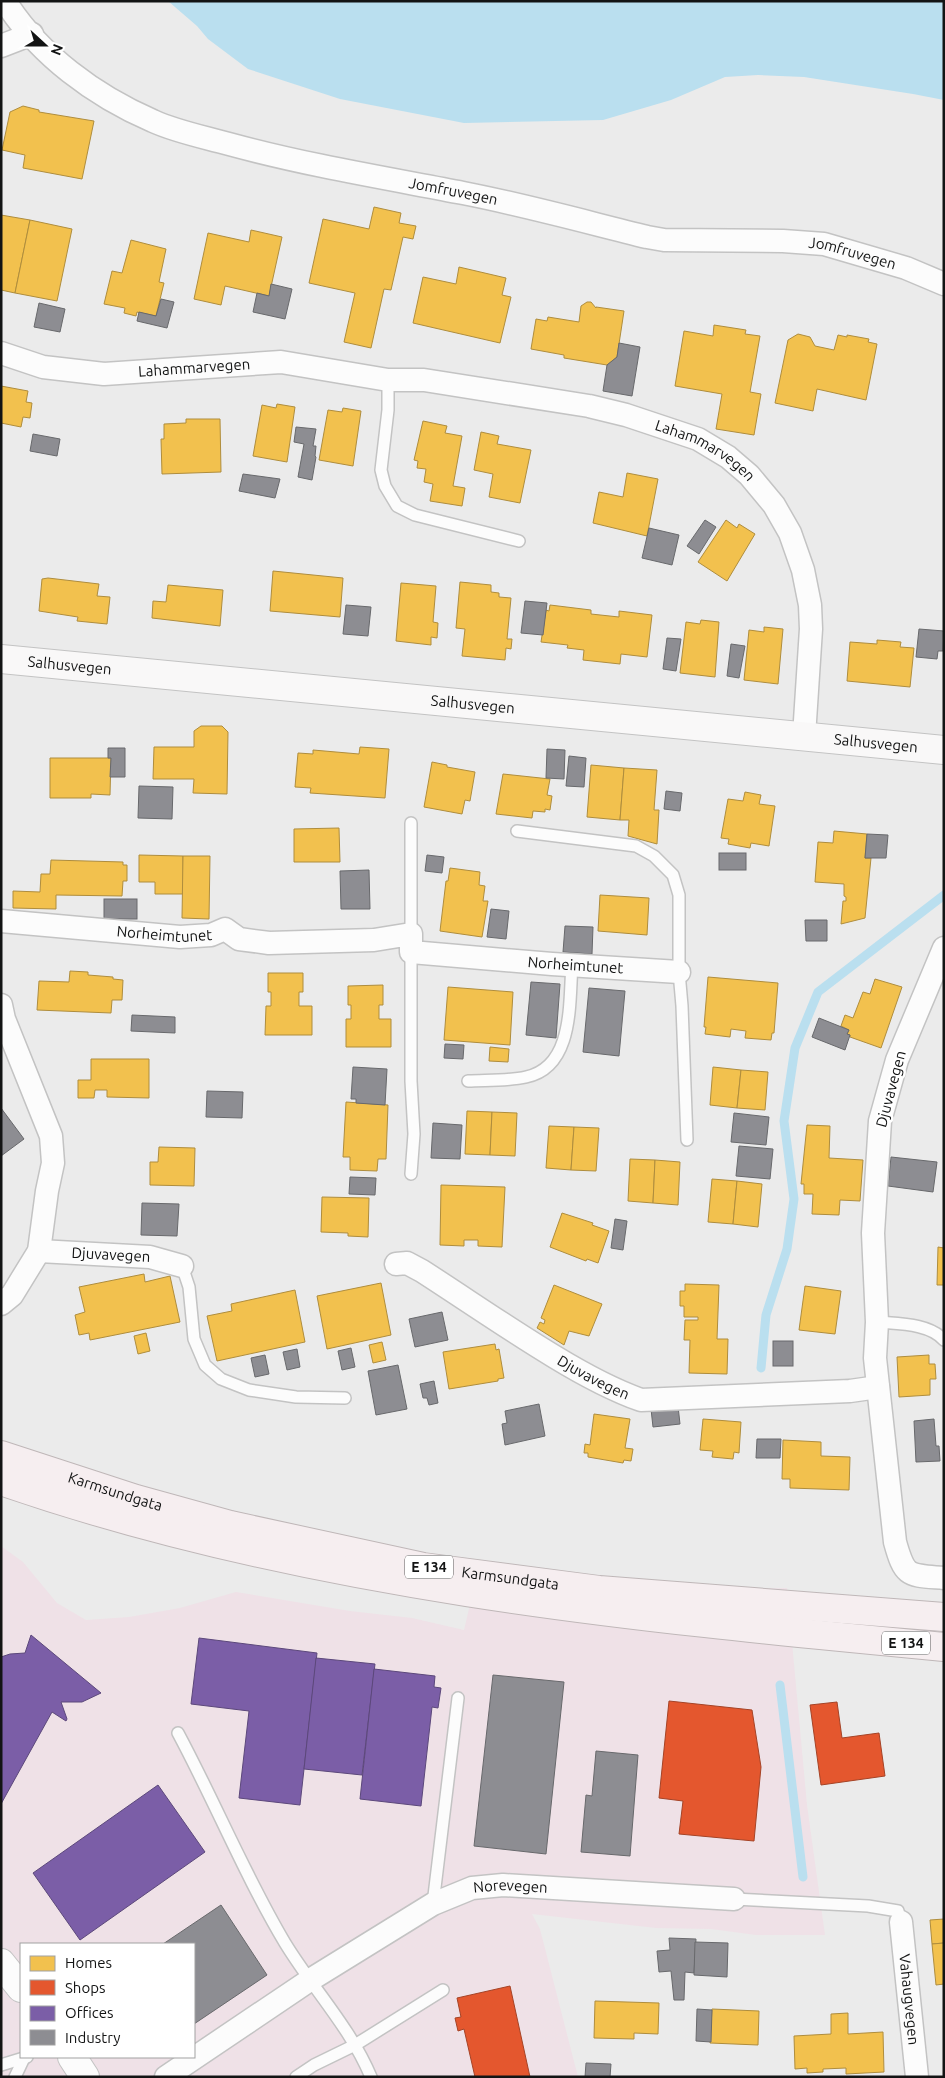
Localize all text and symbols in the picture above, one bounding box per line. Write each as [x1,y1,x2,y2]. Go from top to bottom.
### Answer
north arrow [20,20,70,70]
text: N [48,42,66,57]
street label: Jomfruvegen [408,174,499,208]
street label: Jomfruvegen [808,234,898,273]
street label: Lahammarvegen [137,355,251,380]
street label: Lahammarvegen [653,416,759,484]
street label: Salhusvegen [27,653,112,678]
street label: Salhusvegen [430,692,516,717]
street label: Salhusvegen [833,730,919,755]
street label: Norheimtunet [116,922,213,945]
street label: Norheimtunet [527,953,624,976]
street label: Djuvavegen [872,1049,909,1129]
street label: Djuvavegen [71,1244,151,1265]
street label: Djuvavegen [554,1351,632,1403]
street label: Karmsundgata [66,1468,164,1514]
road number: E 134 [405,1555,453,1578]
street label: Karmsundgata [461,1563,560,1593]
road number: E 134 [882,1632,930,1655]
street label: Norevegen [472,1876,548,1896]
legend [20,1943,195,2058]
street label: Vahaugvegen [896,1953,923,2046]
text: Homes [65,1954,112,1971]
text: Shops [65,1979,106,1996]
text: Offices [65,2004,113,2021]
text: Industry [65,2029,120,2046]

